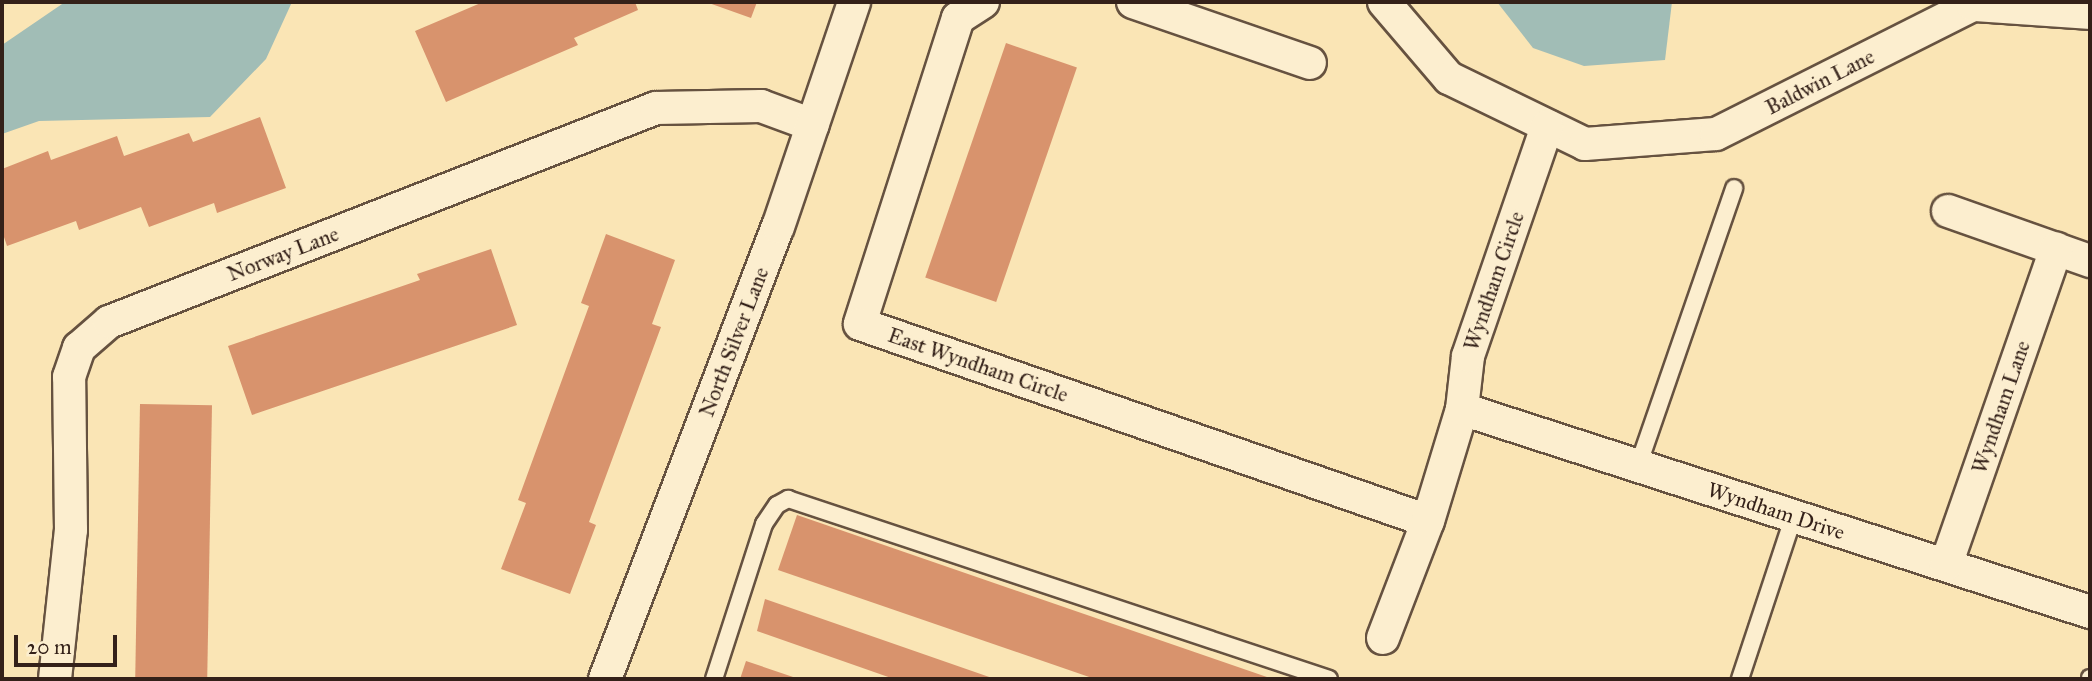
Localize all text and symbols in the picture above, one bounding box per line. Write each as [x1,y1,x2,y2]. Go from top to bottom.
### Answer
street label: Baldwin Lane [1761,44,1879,120]
street label: Wyndham Circle [1458,208,1530,354]
street label: Norway Lane [224,221,342,287]
street label: North Silver Lane [694,264,774,420]
street label: East Wyndham Circle [885,322,1071,408]
street label: Wyndham Lane [1967,337,2035,477]
street label: Wyndham Drive [1704,477,1848,545]
scale bar [18,622,121,666]
text: 20 m [27,634,72,660]

